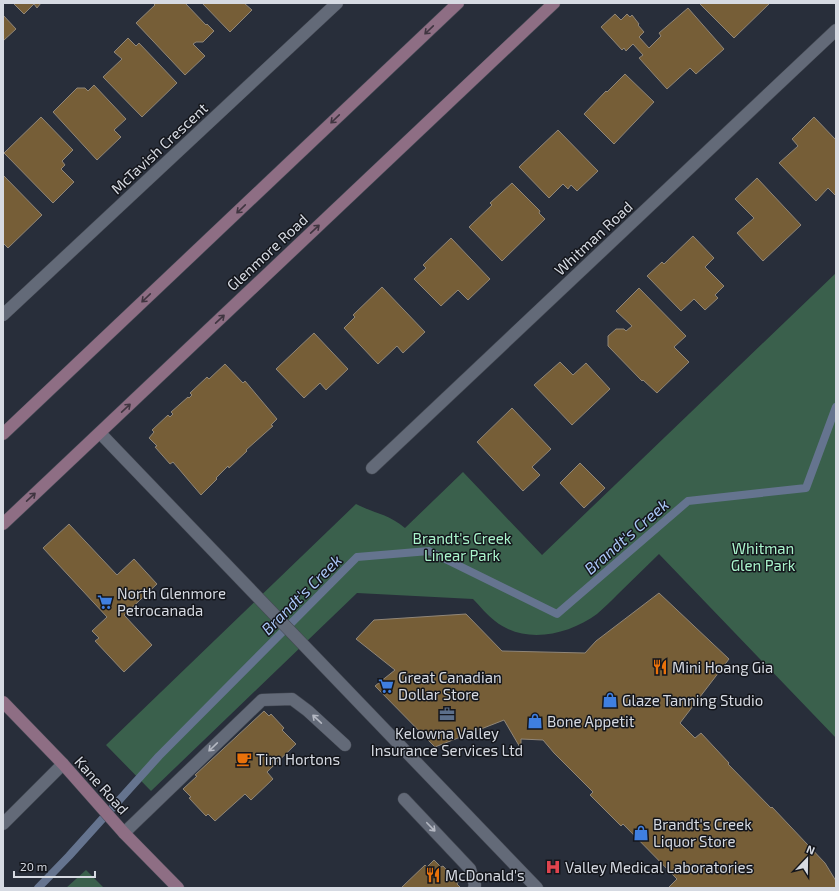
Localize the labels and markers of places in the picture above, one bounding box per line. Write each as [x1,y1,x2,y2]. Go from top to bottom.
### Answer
place label: North Glenmore Petrocanada [117,584,226,619]
supermarket icon: North Glenmore Petrocanada [96,593,114,611]
restaurant icon: Mini Hoang Gia [651,658,669,676]
place label: Mini Hoang Gia [672,658,773,676]
place label: Great Canadian Dollar Store [398,668,502,703]
supermarket icon: Great Canadian Dollar Store [377,677,395,695]
shop icon: Glaze Tanning Studio [601,691,619,709]
place label: Glaze Tanning Studio [622,691,763,709]
office icon: Kelowna Valley Insurance Services Ltd [438,705,456,723]
shop icon: Bone Appetit [526,712,544,730]
place label: Bone Appetit [547,712,635,730]
place label: Kelowna Valley Insurance Services Ltd [371,724,523,759]
cafe icon: Tim Hortons [235,750,253,768]
place label: Tim Hortons [256,750,340,768]
place label: Brandt's Creek Liquor Store [653,815,752,850]
shop icon: Brandt's Creek Liquor Store [632,824,650,842]
hospital icon: Valley Medical Laboratories [544,858,562,876]
place label: Valley Medical Laboratories [565,858,753,876]
restaurant icon: McDonald's [424,866,442,884]
place label: McDonald's [445,866,525,884]

